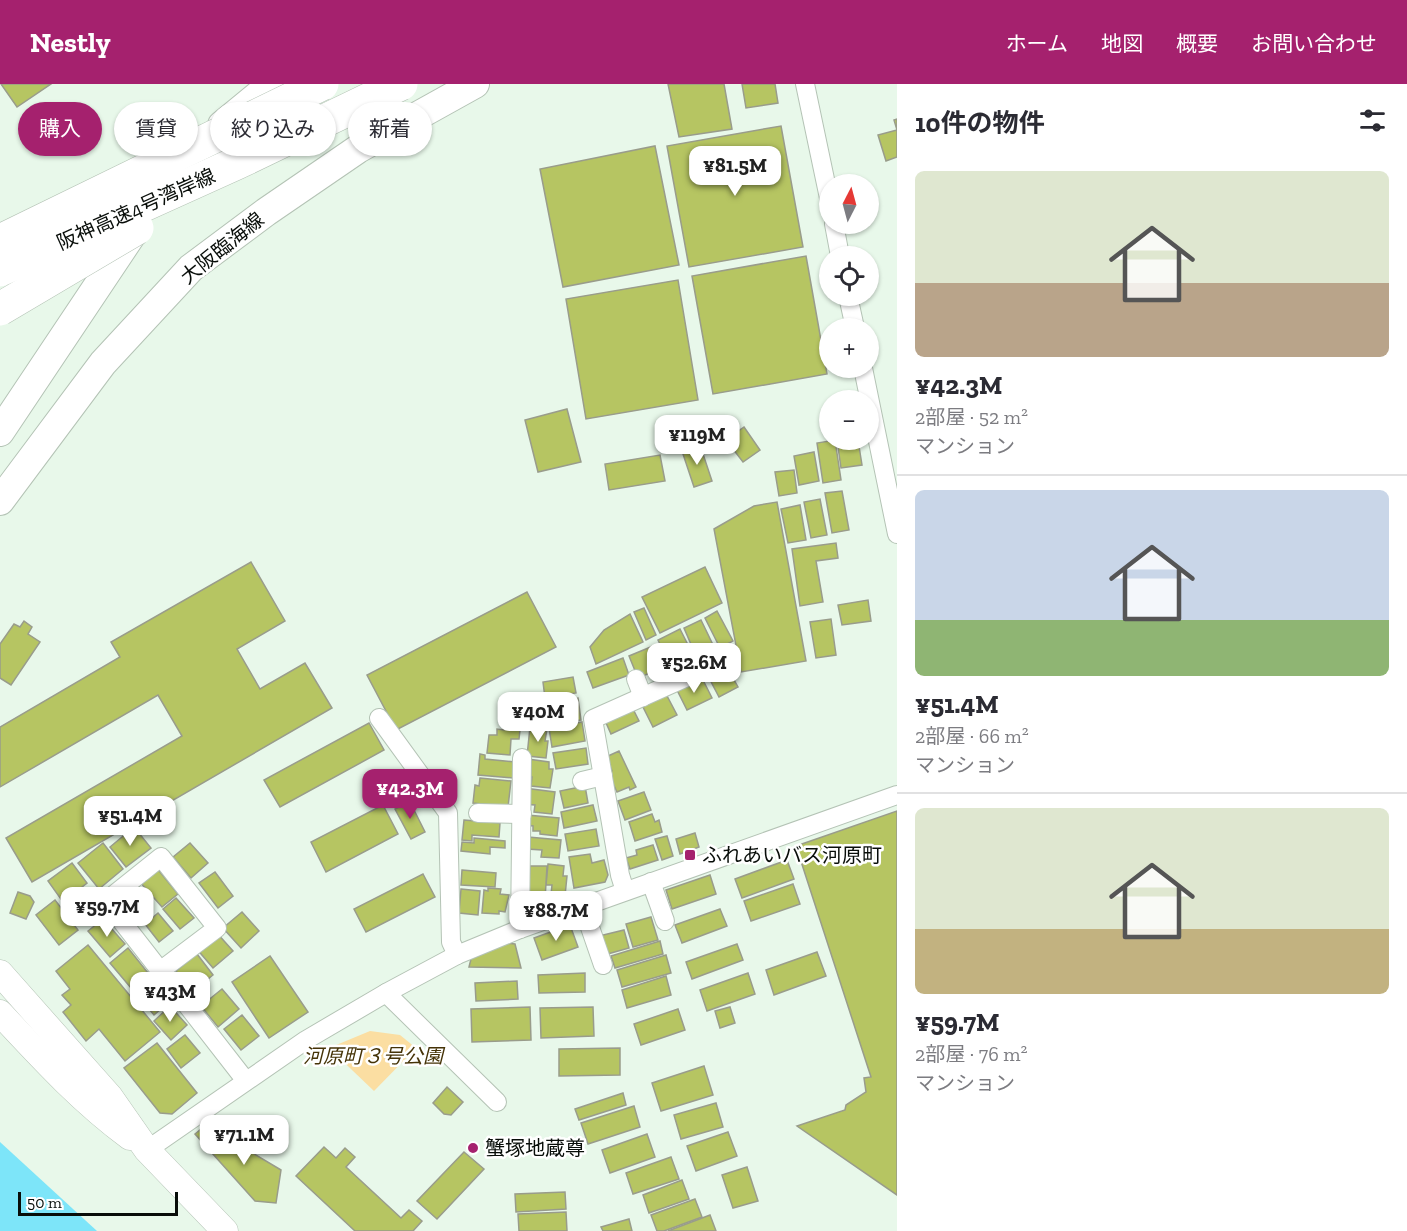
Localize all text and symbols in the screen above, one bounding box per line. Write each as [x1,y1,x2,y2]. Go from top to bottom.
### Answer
text: Nestly [30,26,111,59]
text: ホーム [1006,31,1068,56]
text: 地図 [1101,31,1143,56]
text: 概要 [1176,31,1218,56]
text: お問い合わせ [1251,31,1377,56]
chip: 購入 [18,102,102,156]
chip: 賃貸 [114,102,198,156]
chip: 絞り込み [210,102,336,156]
chip: 新着 [348,102,432,156]
icon: filters [1356,104,1389,137]
text: 10件の物件 [915,107,1044,139]
pin: ¥81.5M [686,146,784,197]
text: ¥81.5M [703,153,767,177]
street label: 阪神高速4号湾岸線 [53,163,219,255]
north arrow [819,174,879,234]
map controls [819,174,879,450]
street label: 大阪臨海線 [176,207,268,289]
icon: home [1098,210,1206,318]
button: locate [819,246,879,306]
button: + [819,318,879,378]
text: ¥42.3M [915,369,1002,401]
button: − [819,390,879,450]
text: 2部屋 · 52 m² [915,405,1028,429]
pin: ¥119M [655,415,739,466]
text: ¥119M [669,422,725,446]
text: マンション [915,434,1015,458]
icon: home [1098,529,1206,637]
pin: ¥52.6M [645,643,743,694]
text: ¥52.6M [661,650,727,674]
text: ¥51.4M [915,688,999,720]
pin: ¥40M [502,692,574,743]
text: ¥40M [512,699,564,723]
text: 2部屋 · 66 m² [915,724,1029,748]
text: マンション [915,753,1015,777]
pin: ¥42.3M [361,769,459,820]
text: ¥42.3M [376,776,444,800]
pin: ¥51.4M [81,796,179,847]
text: ¥51.4M [98,803,162,827]
place label: ふれあいバス河原町 [702,843,882,867]
icon: home [1098,847,1206,955]
marker: ふれあいバス河原町 [683,848,697,862]
pin: ¥59.7M [58,887,156,938]
pin: ¥88.7M [507,891,605,942]
text: ¥59.7M [75,894,139,918]
text: ¥88.7M [523,898,589,922]
pin: ¥43M [134,972,206,1023]
text: ¥43M [144,979,196,1003]
text: ¥59.7M [915,1006,999,1038]
text: 2部屋 · 76 m² [915,1042,1028,1066]
park label: 河原町３号公園 [303,1044,446,1068]
text: マンション [915,1071,1015,1095]
pin: ¥71.1M [195,1115,293,1166]
text: ¥71.1M [214,1122,274,1146]
place label: 蟹塚地蔵尊 [485,1136,585,1160]
marker: 蟹塚地蔵尊 [466,1141,480,1155]
scale bar [18,1189,178,1216]
text: 50 m [27,1193,62,1212]

